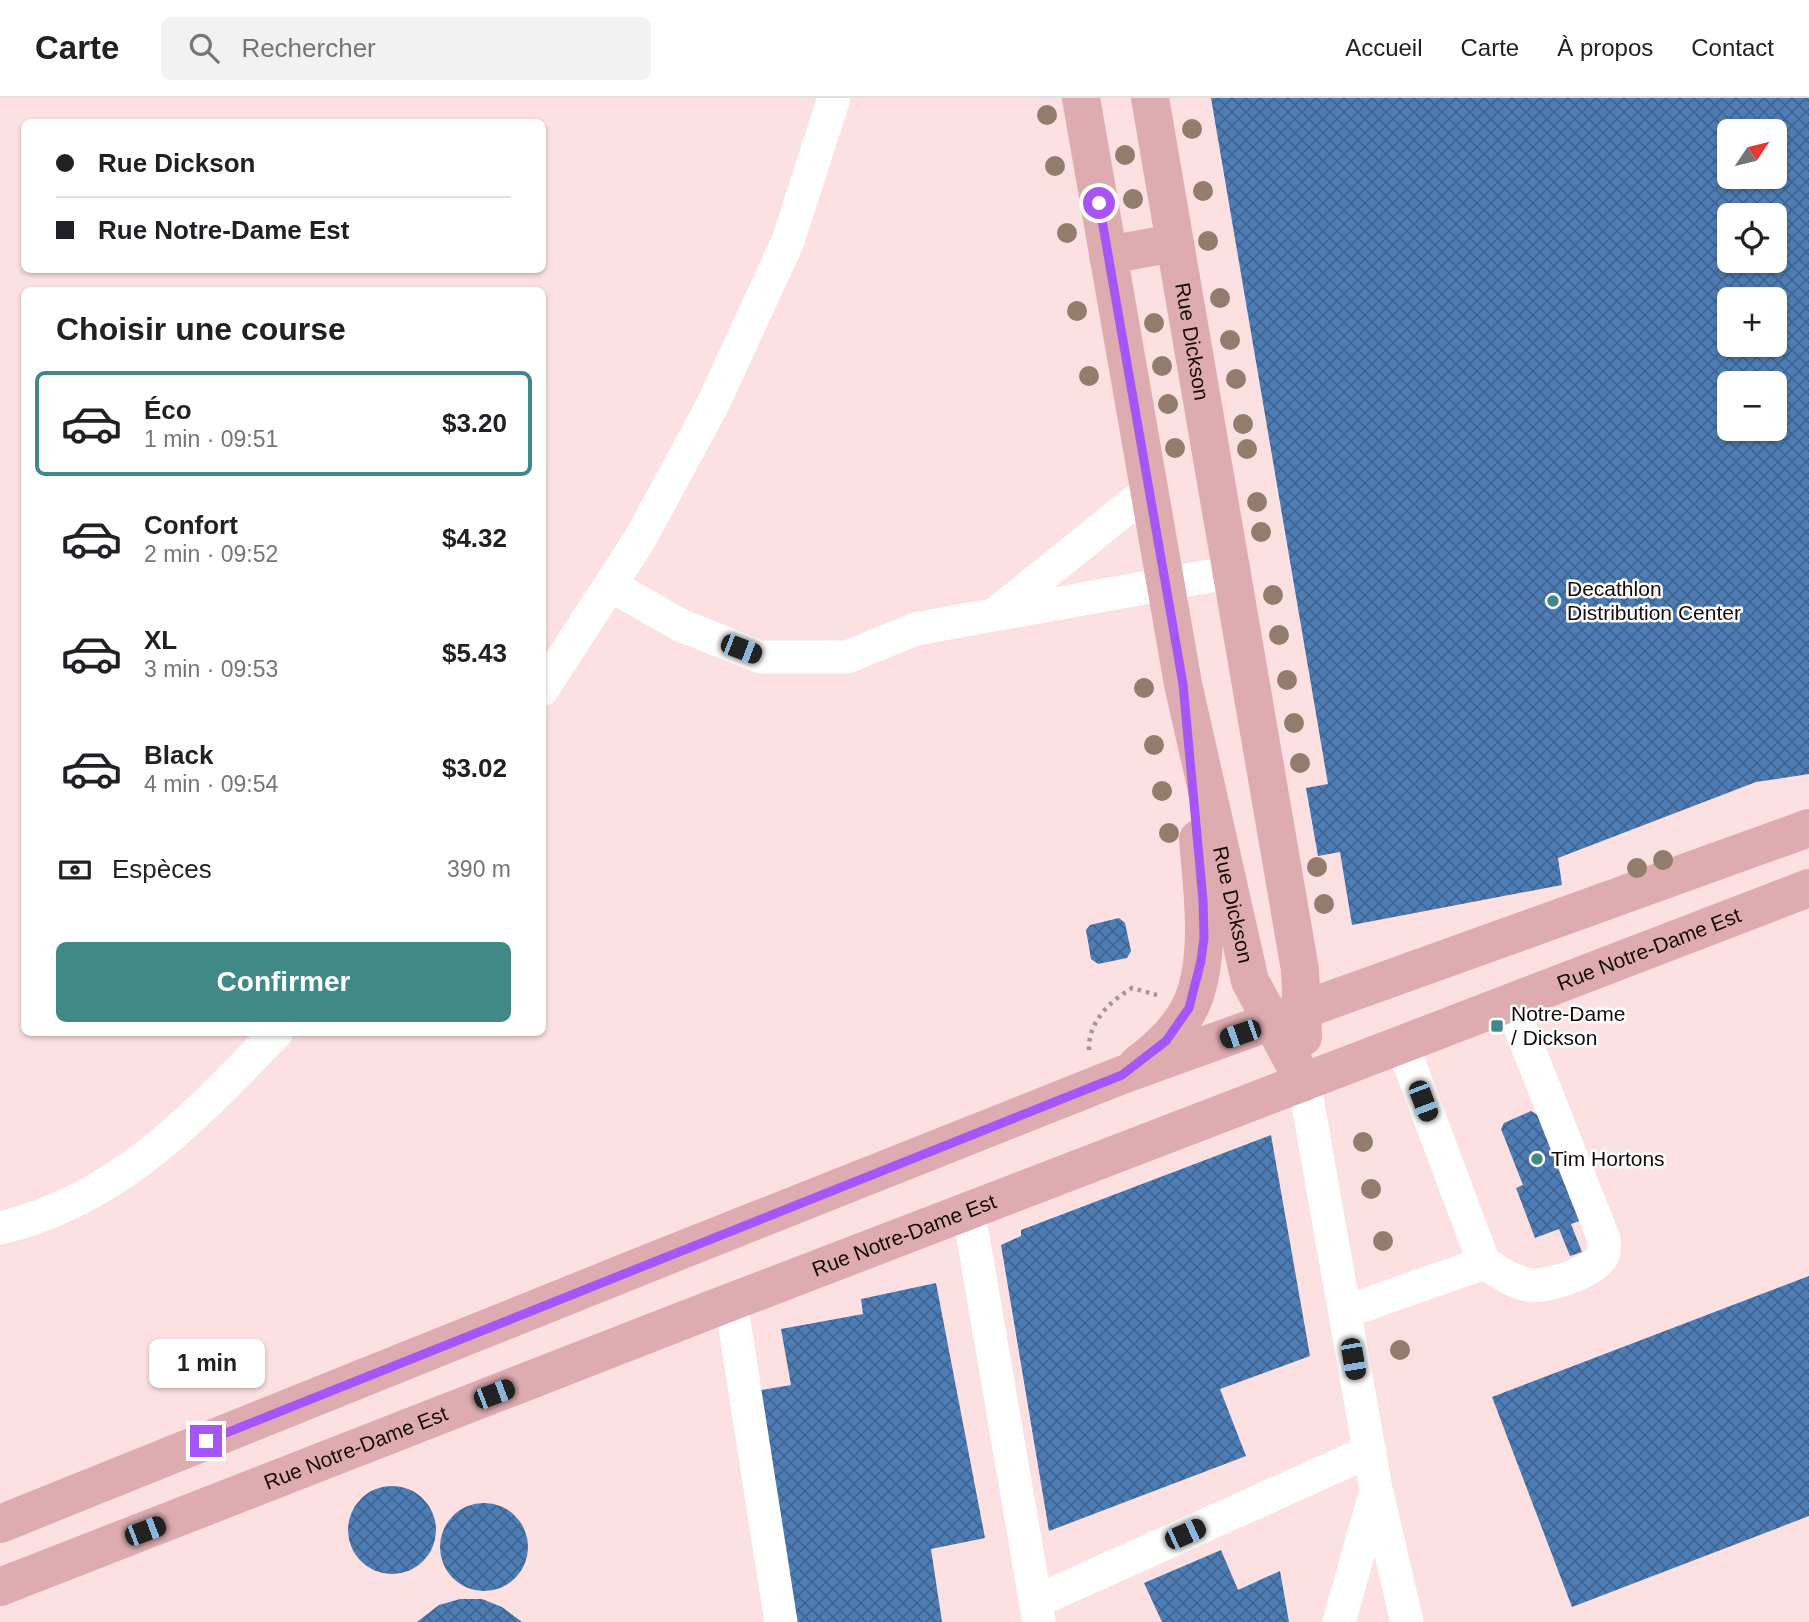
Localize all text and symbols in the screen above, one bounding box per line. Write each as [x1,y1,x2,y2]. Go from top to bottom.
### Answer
search box [161,17,651,80]
text: Carte [35,29,119,66]
icon: search [185,29,223,67]
text: Rechercher [241,33,376,63]
text: Accueil [1345,34,1423,61]
text: Carte [1461,34,1519,61]
text: À propos [1557,34,1653,61]
text: Contact [1691,34,1774,61]
north arrow [1717,119,1787,189]
map controls [1717,119,1787,441]
text: Rue Dickson [98,148,256,178]
route start [1083,187,1115,219]
button: locate [1717,203,1787,273]
text: Rue Notre-Dame Est [98,215,349,245]
street label: Rue Dickson [1171,281,1214,402]
button: + [1717,287,1787,357]
text: Choisir une course [56,311,346,347]
button: − [1717,371,1787,441]
icon: car [60,392,123,455]
text: Éco [144,395,192,425]
text: $3.20 [442,408,507,438]
text: 1 min · 09:51 [144,426,278,452]
icon: car [60,507,123,570]
text: Confort [144,510,238,540]
text: $4.32 [442,523,507,553]
text: 2 min · 09:52 [144,541,278,567]
place label: Decathlon Distribution Center [1567,577,1741,624]
marker: Decathlon Distribution Center [1545,593,1561,609]
icon: car [60,622,123,685]
text: XL [144,625,177,655]
car [718,632,765,666]
text: $5.43 [442,638,507,668]
text: 3 min · 09:53 [144,656,278,682]
icon: car [60,737,123,800]
text: Black [144,740,213,770]
text: $3.02 [442,753,507,783]
text: 4 min · 09:54 [144,771,278,797]
street label: Rue Dickson [1209,844,1258,965]
icon: cash [56,851,94,889]
text: Espèces [112,854,212,884]
text: 390 m [447,856,511,882]
street label: Rue Notre-Dame Est [1554,903,1744,995]
button: Confirmer [56,942,511,1022]
place label: Notre-Dame / Dickson [1511,1002,1625,1049]
car [1217,1017,1264,1051]
marker: Notre-Dame / Dickson [1489,1018,1505,1034]
car [1406,1078,1441,1124]
place label: Tim Hortons [1551,1147,1665,1170]
marker: Tim Hortons [1529,1151,1545,1167]
street label: Rue Notre-Dame Est [809,1189,999,1281]
car [1340,1336,1367,1382]
callout: 1 min [148,1340,264,1388]
text: 1 min [177,1350,237,1376]
car [471,1377,518,1411]
street label: Rue Notre-Dame Est [261,1401,451,1494]
route end [190,1425,222,1457]
car [122,1514,169,1548]
car [1162,1516,1209,1552]

